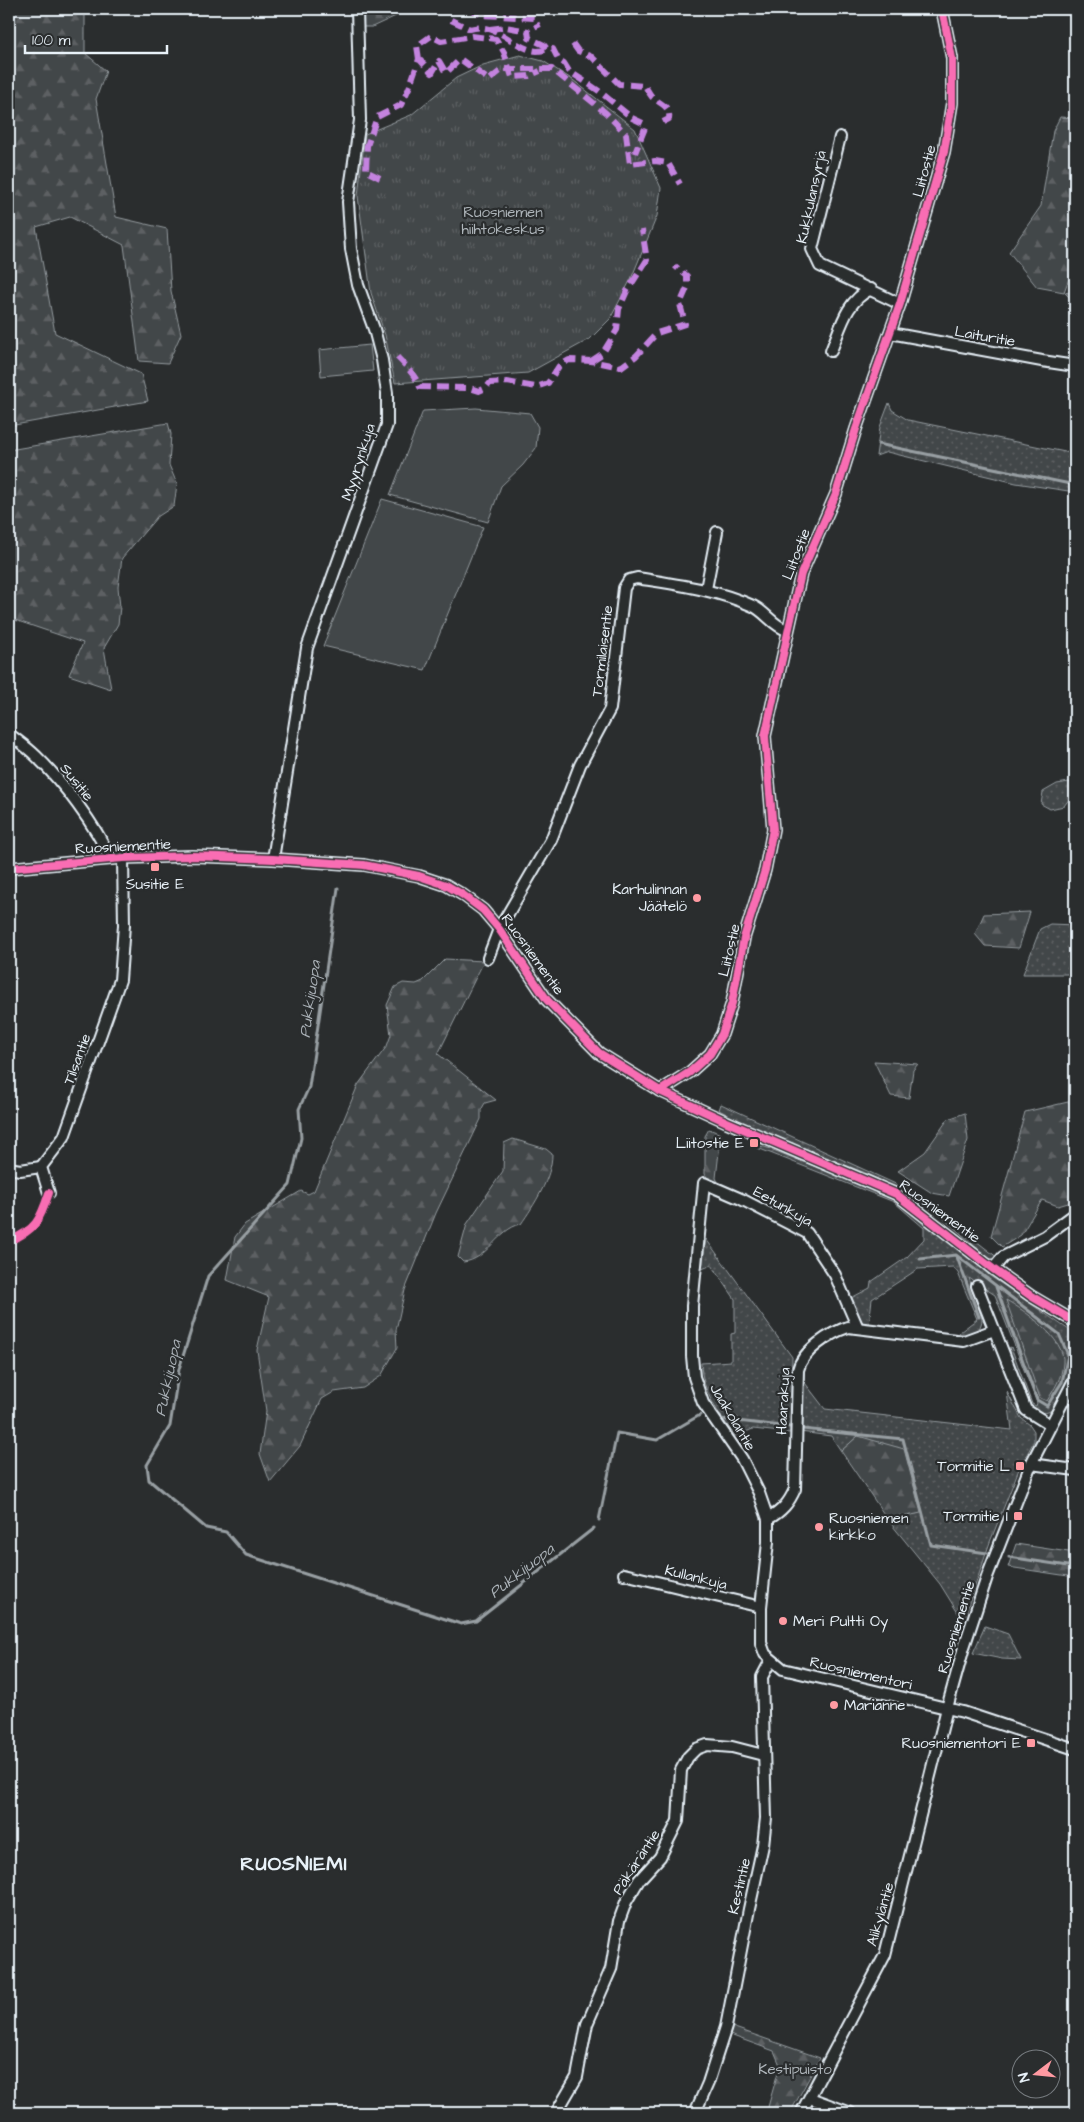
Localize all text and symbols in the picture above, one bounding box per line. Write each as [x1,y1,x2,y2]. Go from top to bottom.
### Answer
scale bar [25,22,168,54]
text: 100 m [32,30,71,51]
street label: Liitostie [907,143,942,200]
street label: Kukkulansyrjä [791,148,833,246]
park label: Ruosniemen hiihtokeskus [461,202,545,240]
street label: Laituritie [953,321,1017,352]
street label: Myyrynkuja [336,421,382,504]
street label: Liitostie [777,525,816,583]
street label: Tormilaisentie [586,604,619,698]
street label: Susitie [55,759,98,806]
street label: Ruosniementie [75,834,171,859]
marker: Susitie E [149,861,161,873]
place label: Susitie E [126,874,184,895]
place label: Karhulinnan Jäätelö [612,879,688,917]
marker: Karhulinnan Jäätelö [691,892,703,904]
street label: Ruosniementie [496,909,569,999]
street label: Liitostie [713,922,746,979]
water label: Pukkijuopa [294,958,326,1039]
street label: Tilsantie [59,1031,96,1088]
place label: Liitostie E [676,1133,744,1154]
marker: Liitostie E [748,1137,760,1149]
street label: Ruosniementie [895,1175,985,1248]
street label: Eetunkuja [749,1181,817,1232]
water label: Pukkijuopa [149,1337,187,1418]
street label: Haarakuja [771,1366,796,1435]
street label: Jaakolantie [704,1380,761,1455]
place label: Tormitie L [937,1456,1011,1477]
marker: Tormitie L [1014,1460,1026,1472]
place label: Tormitie I [943,1506,1008,1527]
place label: Ruosniemen kirkko [829,1508,909,1546]
marker: Tormitie I [1012,1510,1024,1522]
marker: Ruosniemen kirkko [813,1521,825,1533]
water label: Pukkijuopa [484,1538,560,1603]
street label: Kullankuja [662,1560,730,1595]
street label: Ruosniementie [932,1578,981,1676]
place label: Meri Pultti Oy [793,1611,888,1633]
marker: Meri Pultti Oy [777,1615,789,1627]
street label: Ruosniementori [808,1652,915,1696]
place label: Marianne [844,1695,905,1716]
marker: Marianne [828,1699,840,1711]
place label: Ruosniementori E [902,1733,1021,1754]
marker: Ruosniementori E [1025,1737,1037,1749]
street label: Päkäräntie [607,1826,665,1899]
district label: RUOSNIEMI [240,1850,348,1878]
street label: Kestintie [723,1856,756,1916]
street label: Alikyläntie [861,1880,901,1949]
north arrow [1012,2050,1062,2100]
park label: Kestipuisto [758,2059,832,2080]
text: N [1014,2070,1035,2084]

